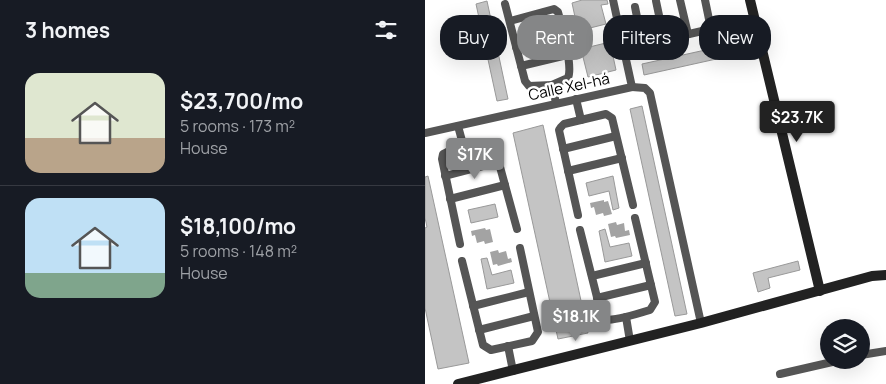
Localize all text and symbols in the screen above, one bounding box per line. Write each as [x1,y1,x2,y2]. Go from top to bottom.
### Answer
chip: Buy [440,15,507,60]
chip: Rent [517,15,593,60]
chip: Filters [603,15,689,60]
chip: New [699,15,771,60]
text: 3 homes [25,16,110,44]
icon: filters [372,16,400,44]
street label: Calle Xel-há [526,68,611,105]
text: $23,700/mo [180,87,303,115]
icon: home [65,93,125,153]
pin: $23.7K [756,100,838,143]
text: $23.7K [771,106,823,128]
text: 5 rooms · 173 m² [180,115,295,137]
text: House [180,137,228,159]
pin: $17K [445,138,505,180]
text: $17K [457,143,493,165]
text: $18,100/mo [180,212,296,240]
icon: home [65,218,125,278]
text: 5 rooms · 148 m² [180,240,297,262]
text: House [180,262,228,284]
pin: $18.1K [535,300,617,342]
text: $18.1K [552,305,600,327]
map controls [820,319,870,369]
button: layers [820,319,870,369]

